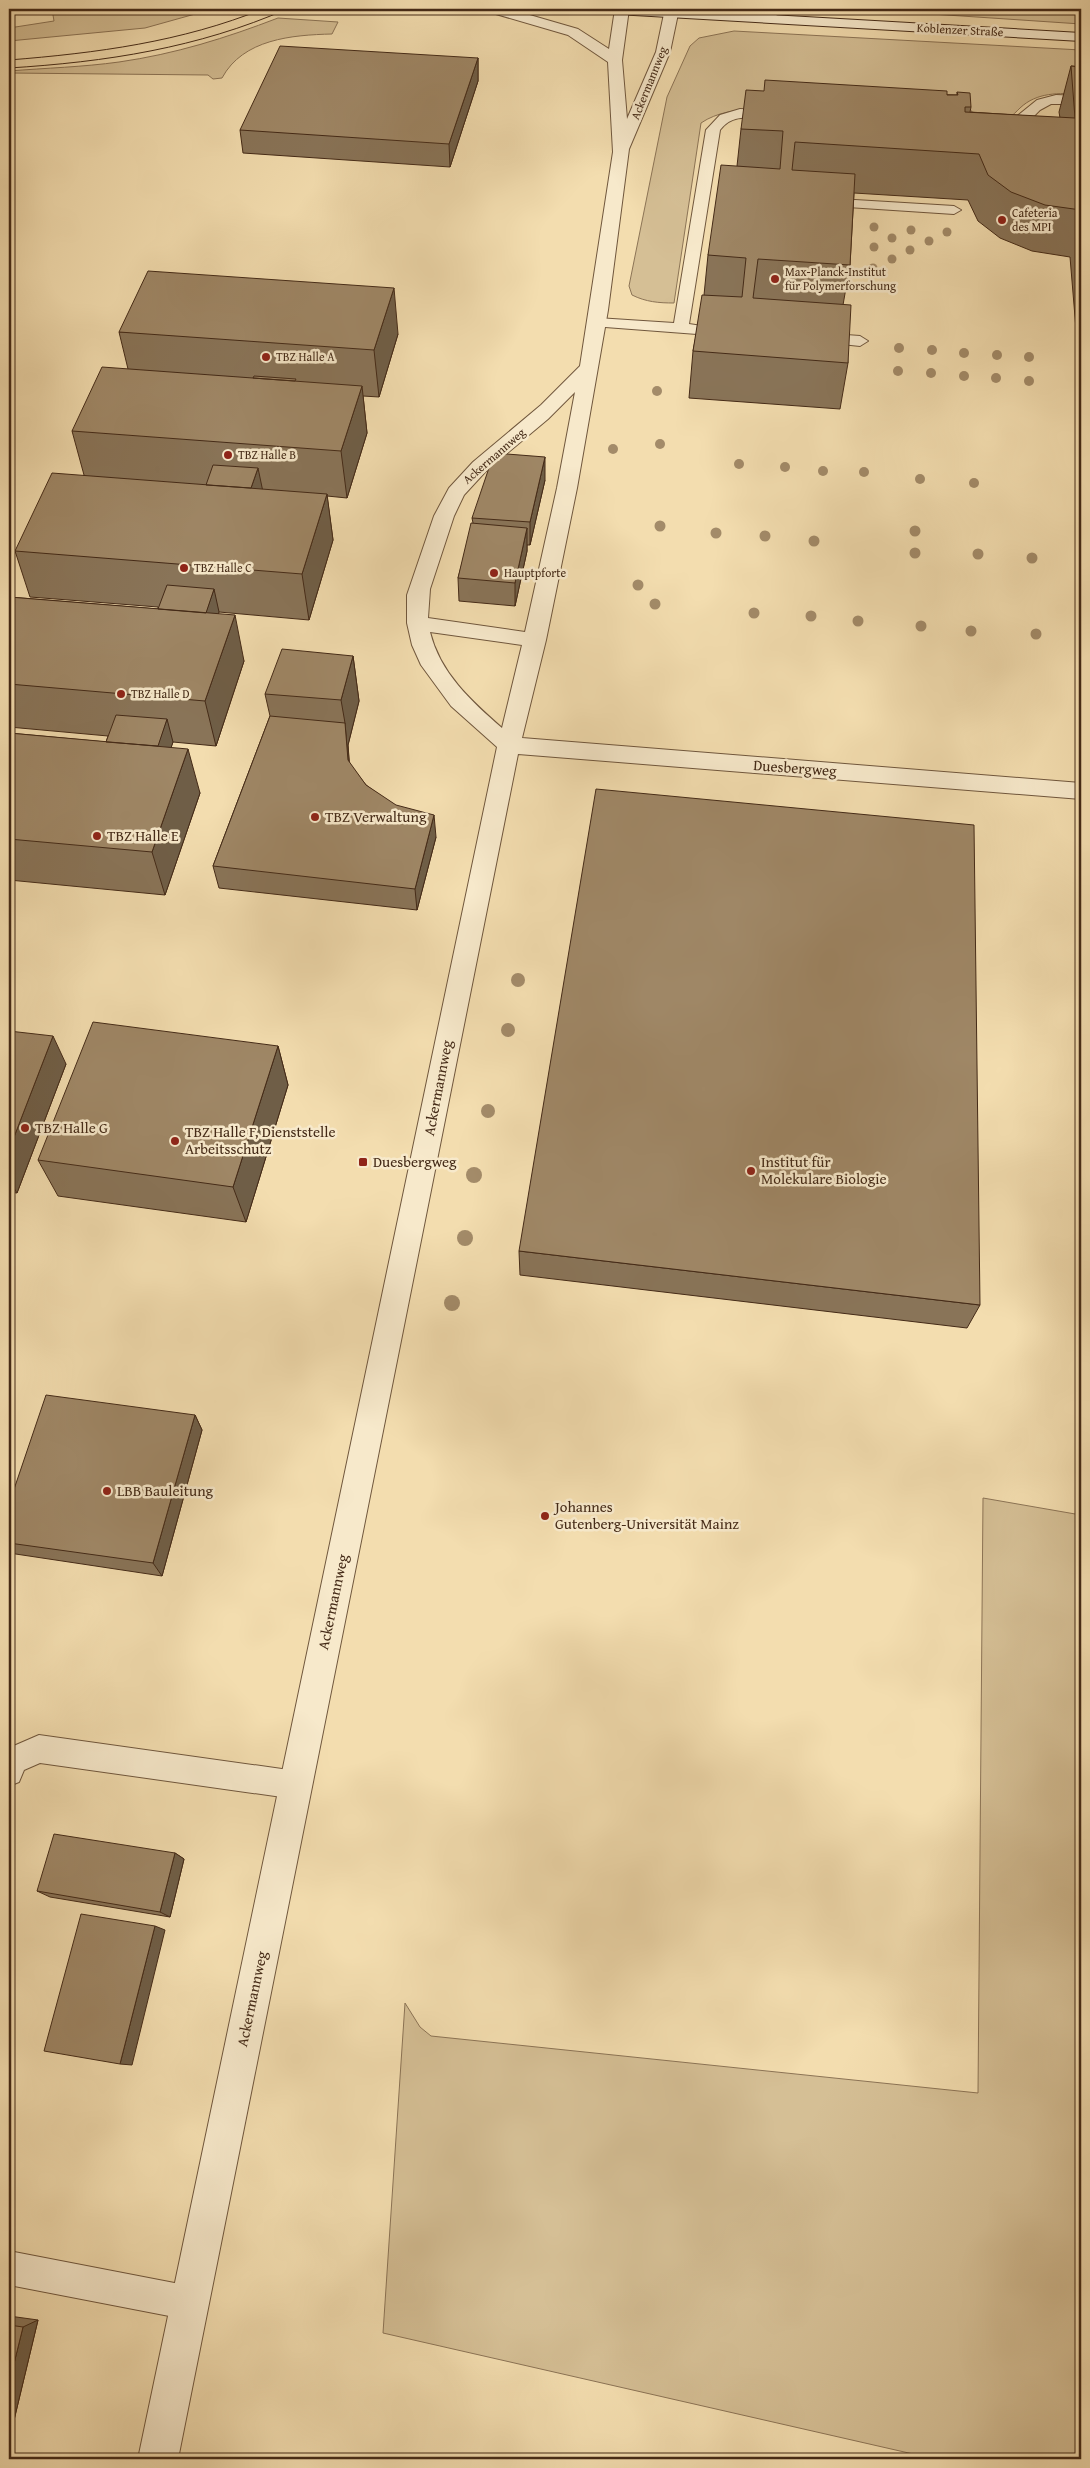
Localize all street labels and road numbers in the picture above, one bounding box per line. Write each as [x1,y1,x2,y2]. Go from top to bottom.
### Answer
street label: Koblenzer Straße [916,19,1004,40]
street label: Ackermannweg [626,44,671,122]
street label: Ackermannweg [459,424,529,488]
street label: Duesbergweg [753,754,838,781]
street label: Ackermannweg [418,1038,457,1138]
street label: Ackermannweg [312,1552,353,1652]
street label: Ackermannweg [231,1949,272,2049]

